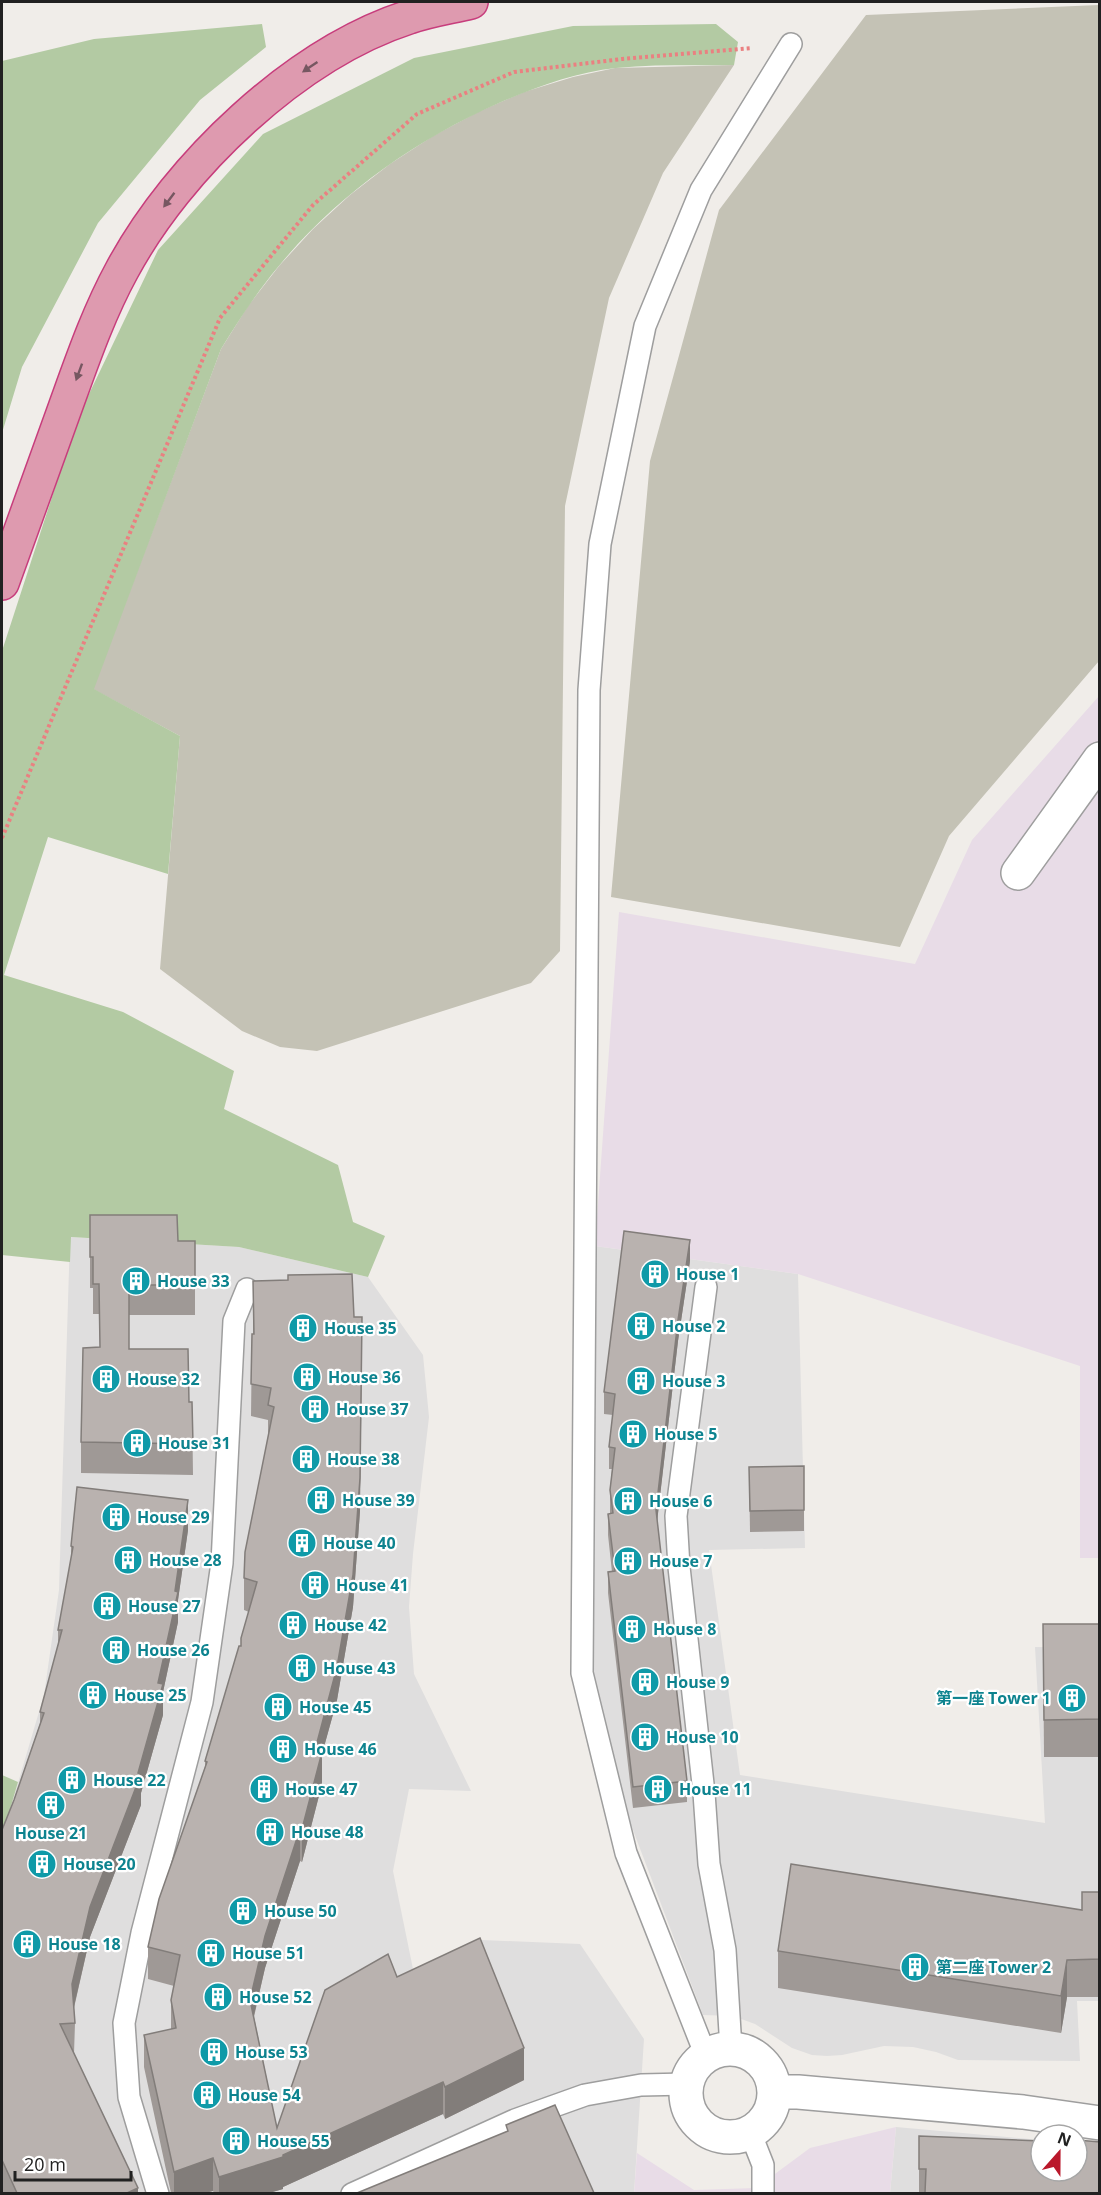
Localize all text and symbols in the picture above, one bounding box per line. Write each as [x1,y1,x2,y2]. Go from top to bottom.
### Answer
one-way arrow [303,61,319,73]
one-way arrow [163,192,175,207]
one-way arrow [73,363,83,381]
building icon: House 1 [639,1258,671,1290]
place label: House 1 [676,1263,739,1285]
building icon: House 33 [120,1265,152,1297]
place label: House 33 [157,1270,230,1292]
building icon: House 2 [625,1310,657,1342]
building icon: House 35 [287,1312,319,1344]
place label: House 2 [662,1315,725,1337]
place label: House 35 [324,1317,397,1339]
building icon: House 36 [291,1361,323,1393]
building icon: House 32 [90,1363,122,1395]
building icon: House 3 [625,1365,657,1397]
place label: House 36 [328,1366,401,1388]
place label: House 32 [127,1368,200,1390]
place label: House 3 [662,1370,725,1392]
building icon: House 37 [299,1393,331,1425]
place label: House 37 [336,1398,409,1420]
building icon: House 5 [617,1418,649,1450]
place label: House 5 [654,1423,717,1445]
building icon: House 31 [121,1427,153,1459]
place label: House 31 [158,1432,231,1454]
building icon: House 38 [290,1443,322,1475]
place label: House 38 [327,1448,400,1470]
building icon: House 39 [305,1484,337,1516]
building icon: House 6 [612,1485,644,1517]
place label: House 39 [342,1489,415,1511]
place label: House 6 [649,1490,712,1512]
building icon: House 29 [100,1501,132,1533]
place label: House 29 [137,1506,210,1528]
building icon: House 40 [286,1527,318,1559]
place label: House 40 [323,1532,396,1554]
building icon: House 28 [112,1544,144,1576]
building icon: House 7 [612,1545,644,1577]
place label: House 28 [149,1549,222,1571]
place label: House 7 [649,1550,712,1572]
building icon: House 41 [299,1569,331,1601]
place label: House 41 [336,1574,409,1596]
building icon: House 27 [91,1590,123,1622]
place label: House 27 [128,1595,201,1617]
building icon: House 42 [277,1609,309,1641]
building icon: House 8 [616,1613,648,1645]
place label: House 42 [314,1614,387,1636]
place label: House 8 [653,1618,716,1640]
building icon: House 26 [100,1634,132,1666]
place label: House 26 [137,1639,210,1661]
building icon: House 43 [286,1652,318,1684]
place label: House 43 [323,1657,396,1679]
building icon: House 9 [629,1666,661,1698]
place label: House 9 [666,1671,729,1693]
building icon: House 25 [77,1679,109,1711]
building icon: 第一座 Tower 1 [1056,1682,1088,1714]
place label: House 25 [114,1684,187,1706]
place label: 第一座 Tower 1 [936,1687,1051,1709]
building icon: House 45 [262,1691,294,1723]
place label: House 45 [299,1696,372,1718]
building icon: House 10 [629,1721,661,1753]
place label: House 10 [666,1726,739,1748]
building icon: House 46 [267,1733,299,1765]
place label: House 46 [304,1738,377,1760]
building icon: House 22 [56,1764,88,1796]
place label: House 22 [93,1769,166,1791]
building icon: House 47 [248,1773,280,1805]
building icon: House 11 [642,1773,674,1805]
place label: House 47 [285,1778,358,1800]
place label: House 11 [679,1778,752,1800]
building icon: House 21 [35,1789,67,1821]
building icon: House 48 [254,1816,286,1848]
place label: House 48 [291,1821,364,1843]
place label: House 21 [15,1822,87,1844]
building icon: House 20 [26,1848,58,1880]
place label: House 20 [63,1853,136,1875]
building icon: House 50 [227,1895,259,1927]
place label: House 50 [264,1900,337,1922]
building icon: House 18 [11,1928,43,1960]
place label: House 18 [48,1933,121,1955]
building icon: House 51 [195,1937,227,1969]
place label: House 51 [232,1942,305,1964]
building icon: 第二座 Tower 2 [899,1951,931,1983]
place label: 第二座 Tower 2 [936,1956,1051,1978]
building icon: House 52 [202,1981,234,2013]
place label: House 52 [239,1986,312,2008]
building icon: House 53 [198,2036,230,2068]
place label: House 53 [235,2041,308,2063]
building icon: House 54 [191,2079,223,2111]
place label: House 54 [228,2084,301,2106]
north arrow [1029,2123,1089,2183]
building icon: House 55 [220,2125,252,2157]
text: N [1054,2126,1074,2152]
place label: House 55 [257,2130,330,2152]
scale bar [15,2144,130,2182]
text: 20 m [24,2152,66,2176]

